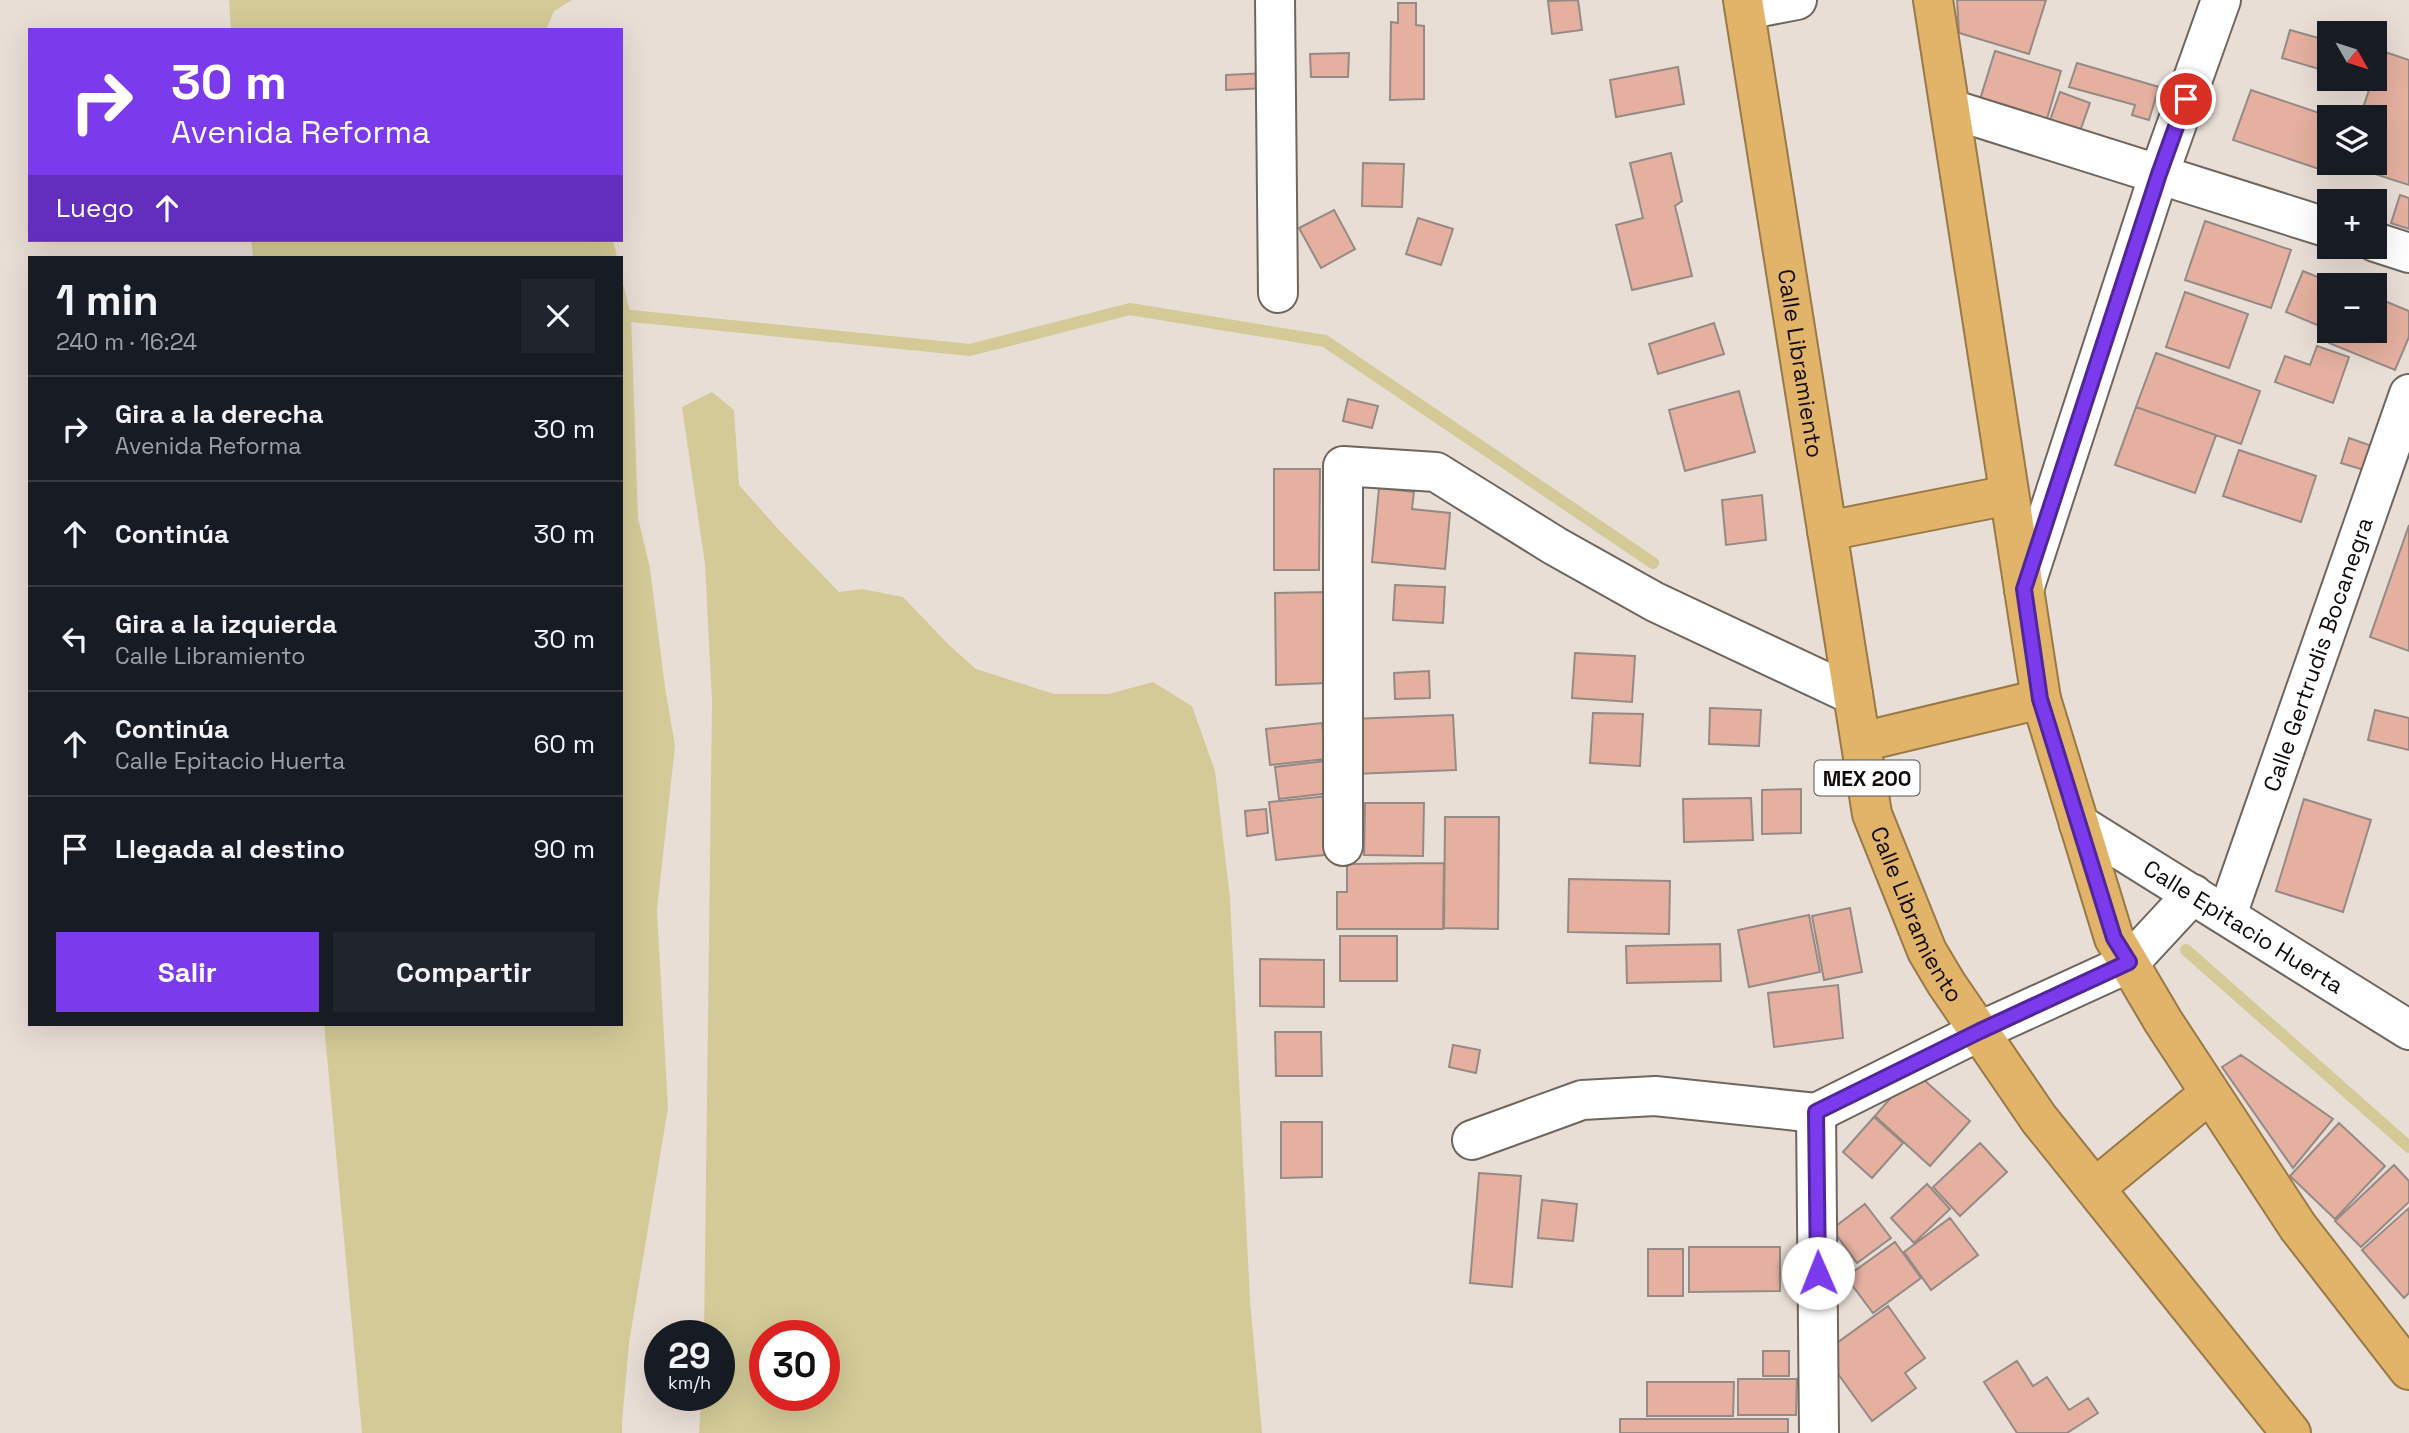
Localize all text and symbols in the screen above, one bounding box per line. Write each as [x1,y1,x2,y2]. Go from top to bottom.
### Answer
north arrow [2317,21,2387,91]
map controls [2317,21,2387,343]
text: 30 m [171,51,287,113]
icon: right [56,56,147,147]
pin [2156,69,2216,129]
icon: arrive [2167,80,2205,118]
button: layers [2317,105,2387,175]
text: Avenida Reforma [171,112,430,152]
icon: ahead [148,189,186,227]
button: + [2317,189,2387,259]
text: Luego [56,191,134,225]
street label: Calle Libramiento [1771,267,1830,460]
button: − [2317,273,2387,343]
text: 1 min [56,274,159,327]
button: close [521,279,595,353]
text: 240 m · 16:24 [56,327,197,357]
text: Gira a la derecha [115,397,324,431]
icon: right [56,410,94,448]
text: 30 m [534,412,595,446]
text: Avenida Reforma [115,431,302,461]
street label: Calle Gertrudis Bocanegra [2256,513,2380,796]
icon: ahead [56,515,94,553]
text: Continúa [115,517,229,551]
text: 30 m [534,517,595,551]
text: Gira a la izquierda [115,607,337,641]
icon: left [56,620,94,658]
text: 30 m [534,622,595,656]
text: Calle Libramiento [115,641,306,671]
text: Continúa [115,712,229,746]
icon: ahead [56,725,94,763]
text: 60 m [533,727,595,761]
text: Calle Epitacio Huerta [115,746,345,776]
road number: MEX 200 [1814,760,1920,796]
street label: Calle Libramiento [1863,822,1970,1008]
icon: arrive [56,830,94,868]
text: Llegada al destino [115,832,345,866]
text: 90 m [533,832,595,866]
street label: Calle Epitacio Huerta [2138,853,2349,1000]
button: Salir [56,932,319,1012]
button: Compartir [333,932,595,1012]
position arrow [1781,1236,1855,1310]
speed limit sign: 30 [749,1320,840,1411]
text: 29 [668,1334,711,1378]
text: km/h [668,1371,711,1394]

